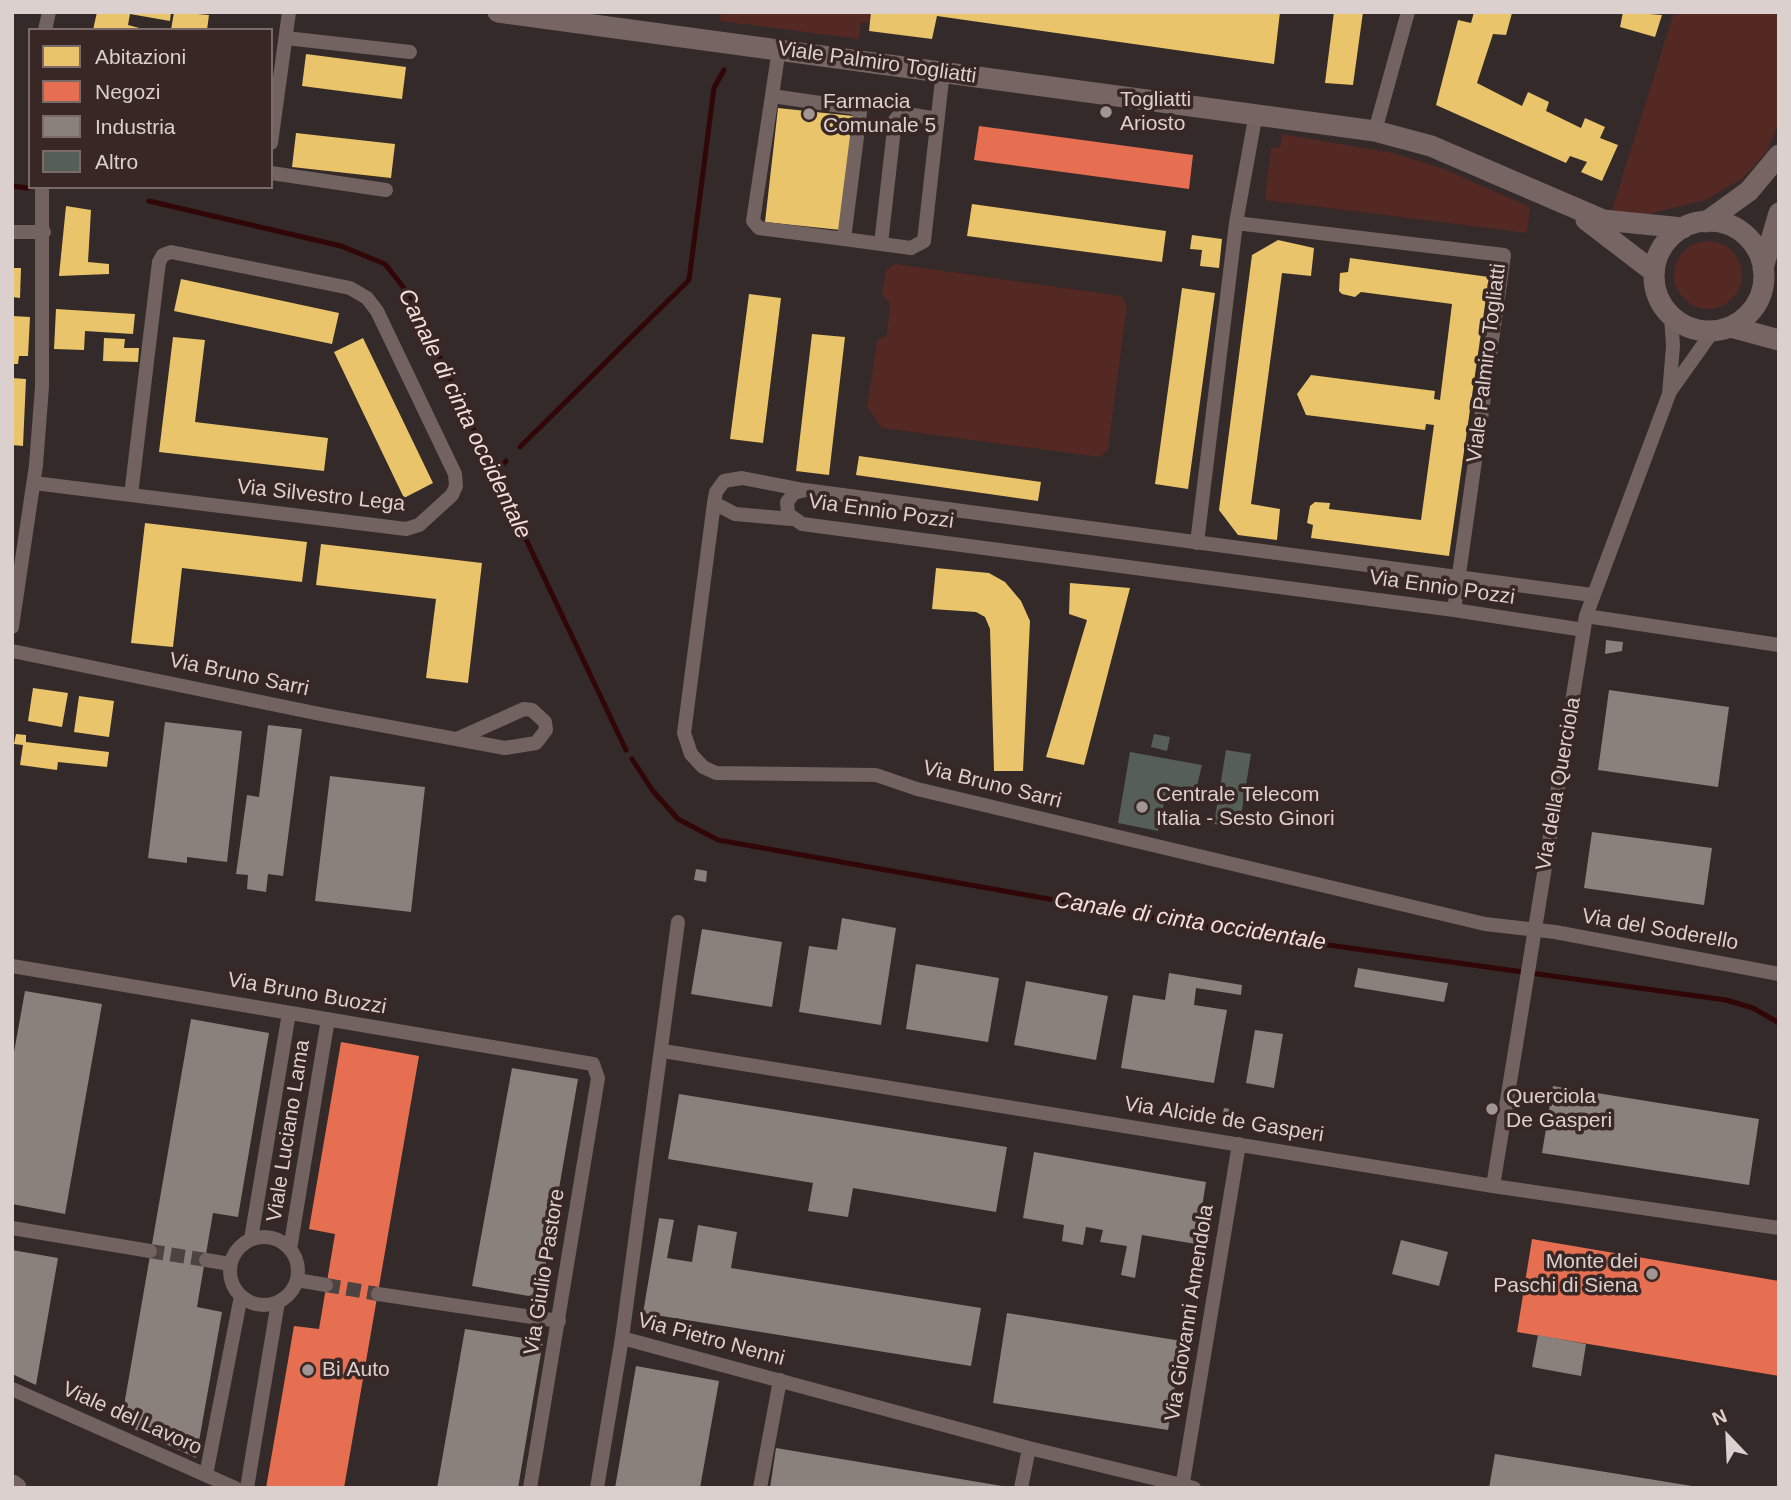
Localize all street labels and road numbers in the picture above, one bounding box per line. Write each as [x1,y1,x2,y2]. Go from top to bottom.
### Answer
street label: Viale Palmiro Togliatti [776,37,978,89]
street label: Viale Palmiro Togliatti [1462,262,1512,464]
street label: Via Silvestro Lega [236,475,406,517]
street label: Via Ennio Pozzi [807,489,955,535]
street label: Via Ennio Pozzi [1368,565,1516,611]
street label: Via Bruno Sarri [167,648,311,702]
street label: Via della Querciola [1531,695,1587,873]
street label: Via Bruno Sarri [920,756,1064,814]
street label: Via del Soderello [1580,904,1740,956]
street label: Via Bruno Buozzi [226,968,388,1020]
street label: Viale Luciano Lama [262,1038,316,1224]
street label: Via Alcide de Gasperi [1122,1092,1326,1148]
street label: Via Giulio Pastore [519,1187,571,1357]
street label: Via Giovanni Amendola [1160,1203,1220,1423]
street label: Via Pietro Nenni [635,1308,787,1372]
street label: Viale del Lavoro [58,1377,206,1461]

